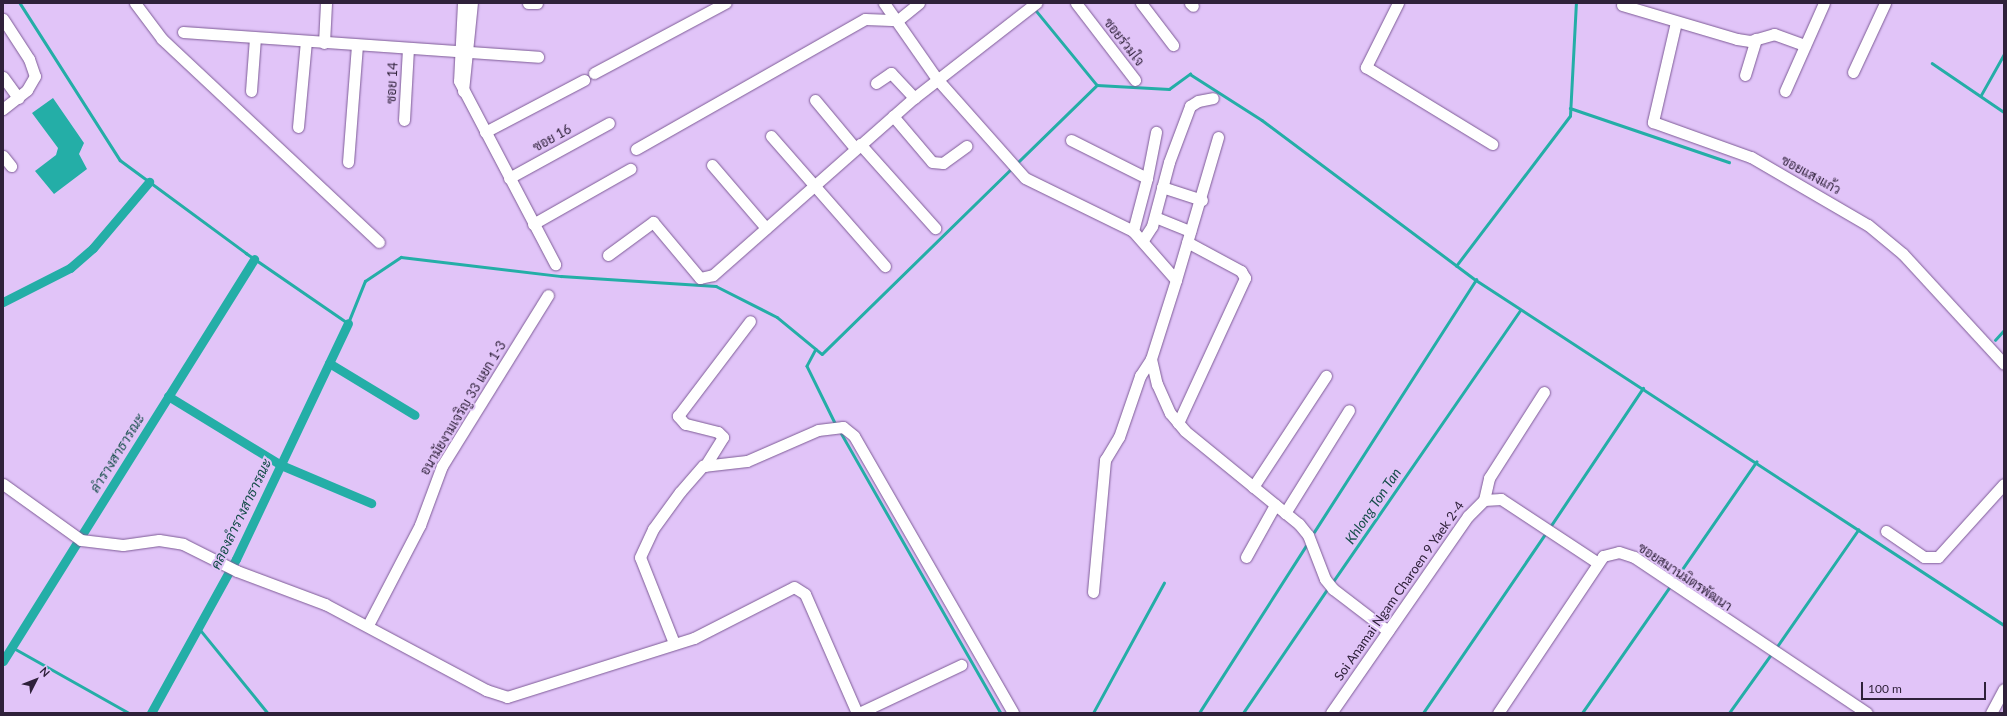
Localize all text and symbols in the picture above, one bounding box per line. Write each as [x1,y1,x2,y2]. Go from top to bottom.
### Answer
street label: ซอยร่วมใจ [1101,15,1147,69]
street label: ซอย 14 [383,62,401,104]
street label: ซอย 16 [530,121,574,155]
street label: ซอยแสงแก้ว [1778,152,1844,198]
street label: อนามัยงามเจริญ 33 แยก 1-3 [417,338,509,478]
water label: ลำรางสาธารณะ [86,410,148,496]
water label: คลองลำรางสาธารณะ [207,456,275,572]
water label: Khlong Ton Tan [1341,465,1405,547]
street label: Soi Anamai Ngam Charoen 9 Yaek 2-4 [1331,498,1467,684]
street label: ซอยสมานมิตรพัฒนา [1635,540,1735,614]
north arrow [16,660,56,700]
text: N [38,664,53,679]
scale bar [1863,674,1988,700]
text: 100 m [1868,681,1902,696]

